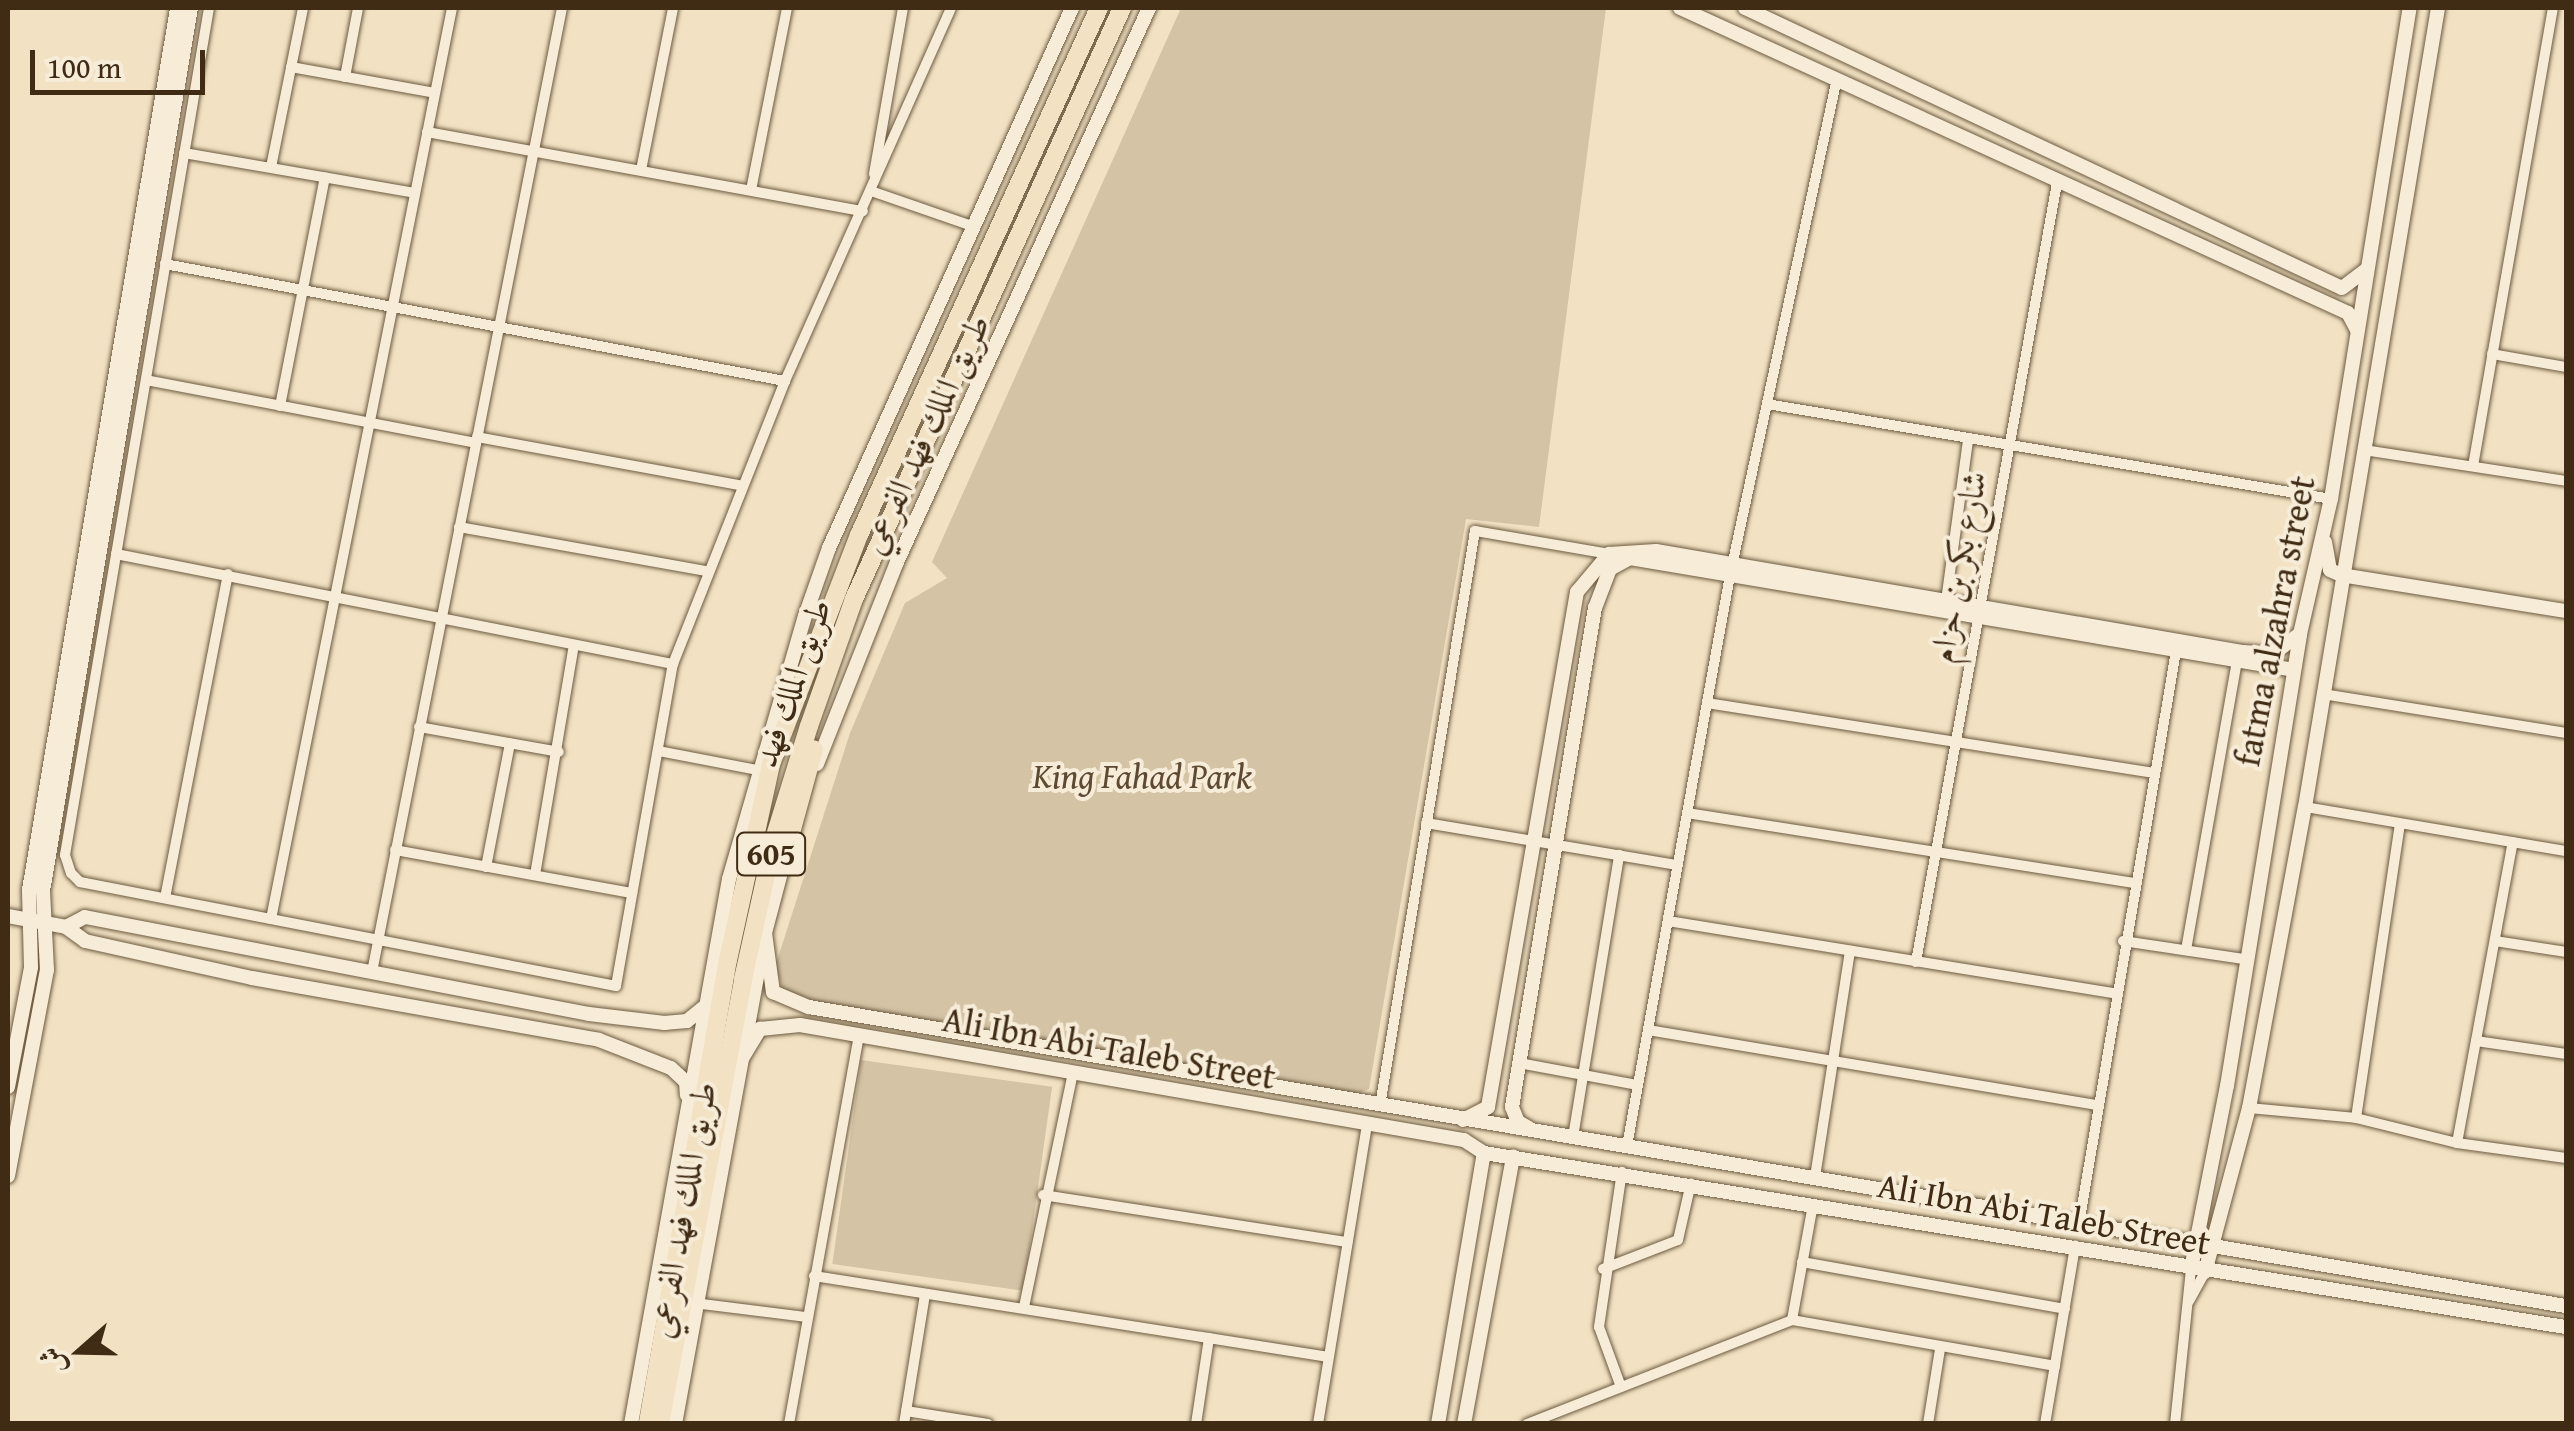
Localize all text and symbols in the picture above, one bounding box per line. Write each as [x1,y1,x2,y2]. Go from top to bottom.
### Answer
scale bar [35,30,210,92]
text: 100 m [47,45,121,89]
street label: طريق الملك فهد الفرعي [851,308,999,560]
street label: شارع بكر بن حزام [1920,468,1996,666]
street label: fatma alzahra street [2226,472,2324,770]
street label: طريق الملك فهد [744,593,840,773]
park label: King Fahad Park [1032,755,1252,797]
road number: 605 [736,827,806,881]
street label: Ali Ibn Abi Taleb Street [939,998,1279,1098]
street label: طريق الملك فهد الفرعي [639,1079,725,1341]
street label: Ali Ibn Abi Taleb Street [1874,1164,2214,1264]
north arrow [30,1301,130,1401]
text: ش [27,1341,75,1381]

